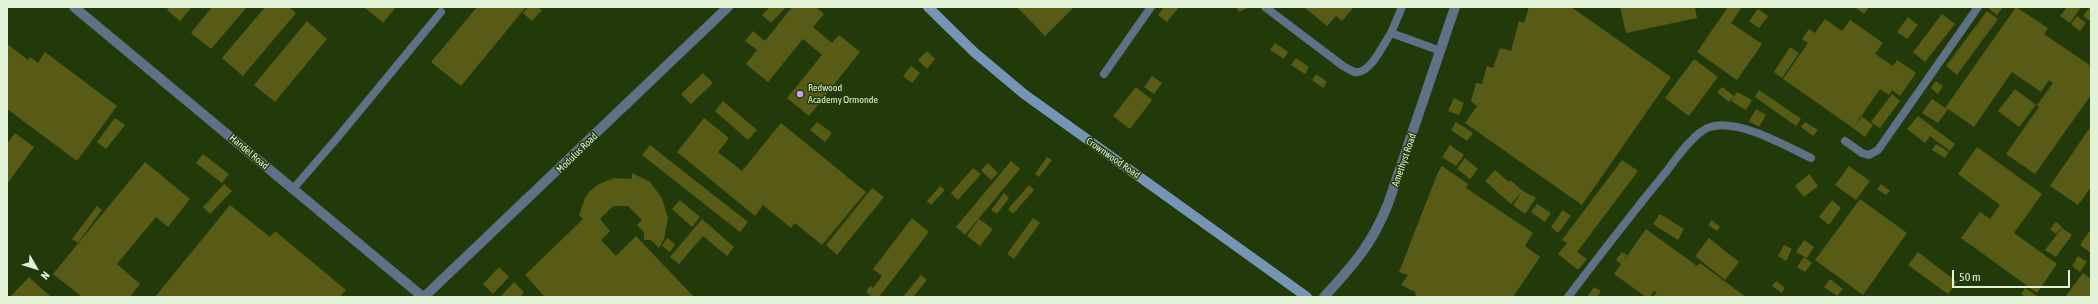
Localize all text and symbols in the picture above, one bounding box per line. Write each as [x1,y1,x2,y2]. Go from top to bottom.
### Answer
place label: Redwood Academy Ormonde [808,82,878,106]
marker: Redwood Academy Ormonde [795,89,805,99]
street label: Modulus Road [554,130,600,176]
street label: Handel Road [227,132,271,172]
street label: Amethyst Road [1389,132,1419,188]
street label: Crownwood Road [1084,135,1142,181]
north arrow [16,248,56,288]
scale bar [1954,262,2072,288]
text: N [39,269,52,282]
text: 50 m [1959,270,1981,284]

